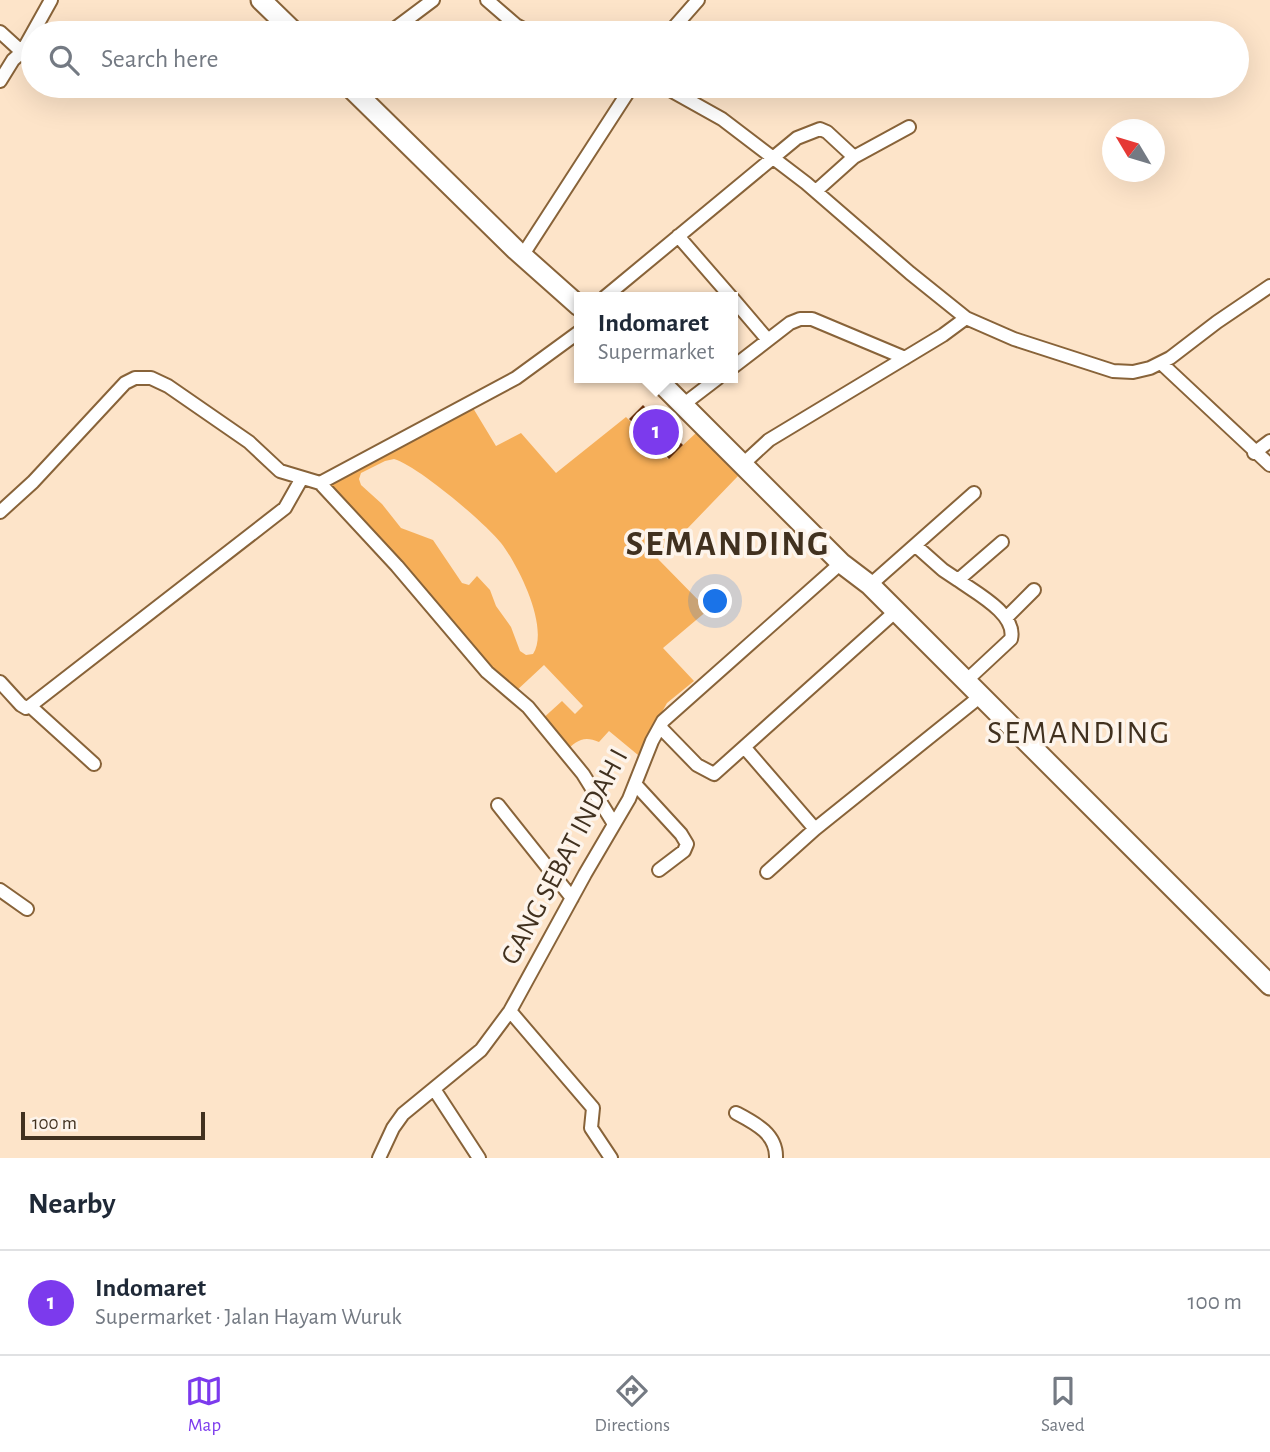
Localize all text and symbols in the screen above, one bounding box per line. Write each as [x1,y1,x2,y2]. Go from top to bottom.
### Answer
search box [21,21,1249,98]
icon: search [45,41,83,79]
text: Search here [101,46,219,72]
north arrow [1102,119,1165,182]
popup [574,292,738,383]
text: Indomaret [598,310,709,336]
text: Supermarket [598,341,714,364]
pin: 1 [633,406,679,458]
district label: SEMANDING [626,527,830,562]
your location [698,584,732,618]
district label: SEMANDING [987,717,1171,749]
street label: GANG SEBAT INDAH I [496,745,634,969]
scale bar [21,1109,205,1141]
text: 100 m [32,1114,77,1133]
text: Nearby [28,1189,116,1219]
text: Indomaret [95,1275,206,1301]
text: 1 [47,1291,55,1314]
text: 100 m [1188,1291,1242,1314]
text: Supermarket · Jalan Hayam Wuruk [95,1306,402,1329]
tab: Map [185,1372,223,1437]
tab: Directions [594,1372,670,1437]
tab: Saved [1041,1372,1085,1437]

